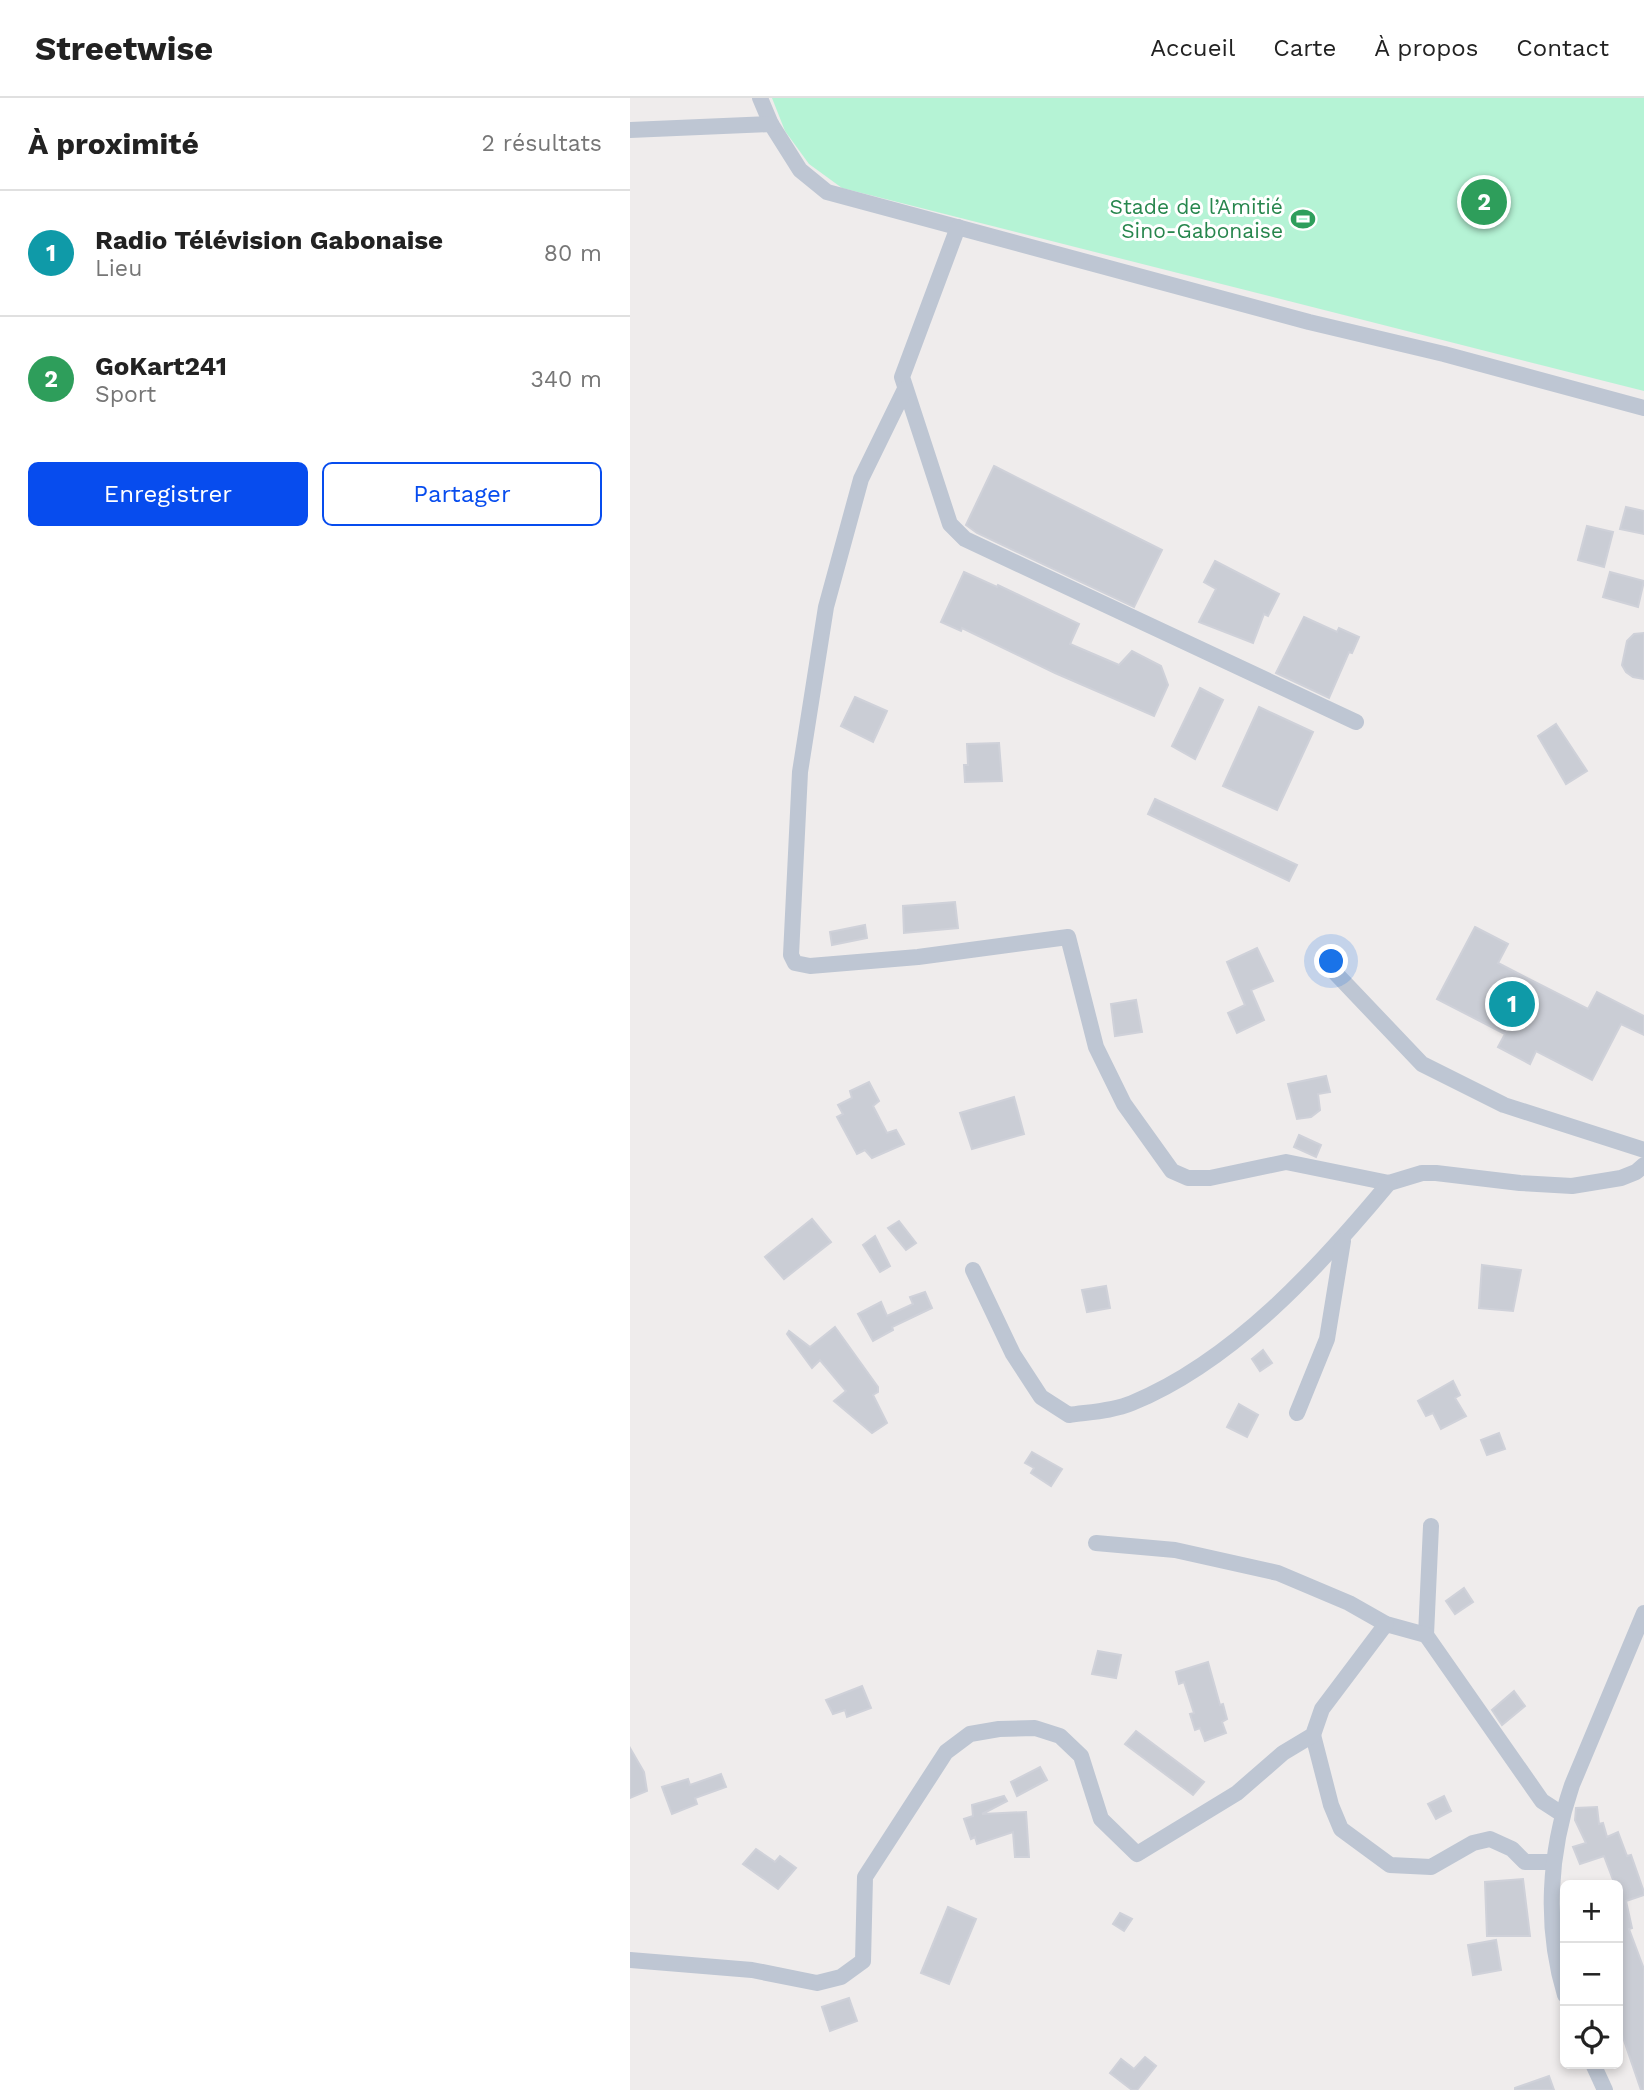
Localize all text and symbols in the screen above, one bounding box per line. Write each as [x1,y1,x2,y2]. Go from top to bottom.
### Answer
text: Streetwise [35,29,213,68]
text: Accueil [1150,34,1235,62]
text: Carte [1273,34,1336,62]
text: À propos [1374,34,1478,62]
text: Contact [1516,34,1609,62]
text: À proximité [28,126,199,161]
text: 2 résultats [482,130,602,157]
pin: 2 [1461,176,1507,228]
place label: Stade de l’Amitié Sino-Gabonaise [1110,194,1283,243]
sports icon: Stade de l’Amitié Sino-Gabonaise [1289,205,1317,233]
text: Radio Télévision Gabonaise [95,225,443,255]
text: 1 [46,240,56,267]
text: 80 m [544,240,602,267]
text: Lieu [95,255,142,282]
text: GoKart241 [95,351,227,381]
text: 2 [44,366,58,393]
text: 340 m [530,366,602,393]
text: Sport [95,381,156,408]
button: Enregistrer [28,462,308,526]
button: Partager [322,462,602,526]
your location [1314,944,1348,978]
pin: 1 [1489,978,1535,1030]
map controls [1560,1880,1623,2069]
button: + [1560,1880,1623,1943]
button: − [1560,1943,1623,2006]
button: locate [1560,2006,1623,2069]

